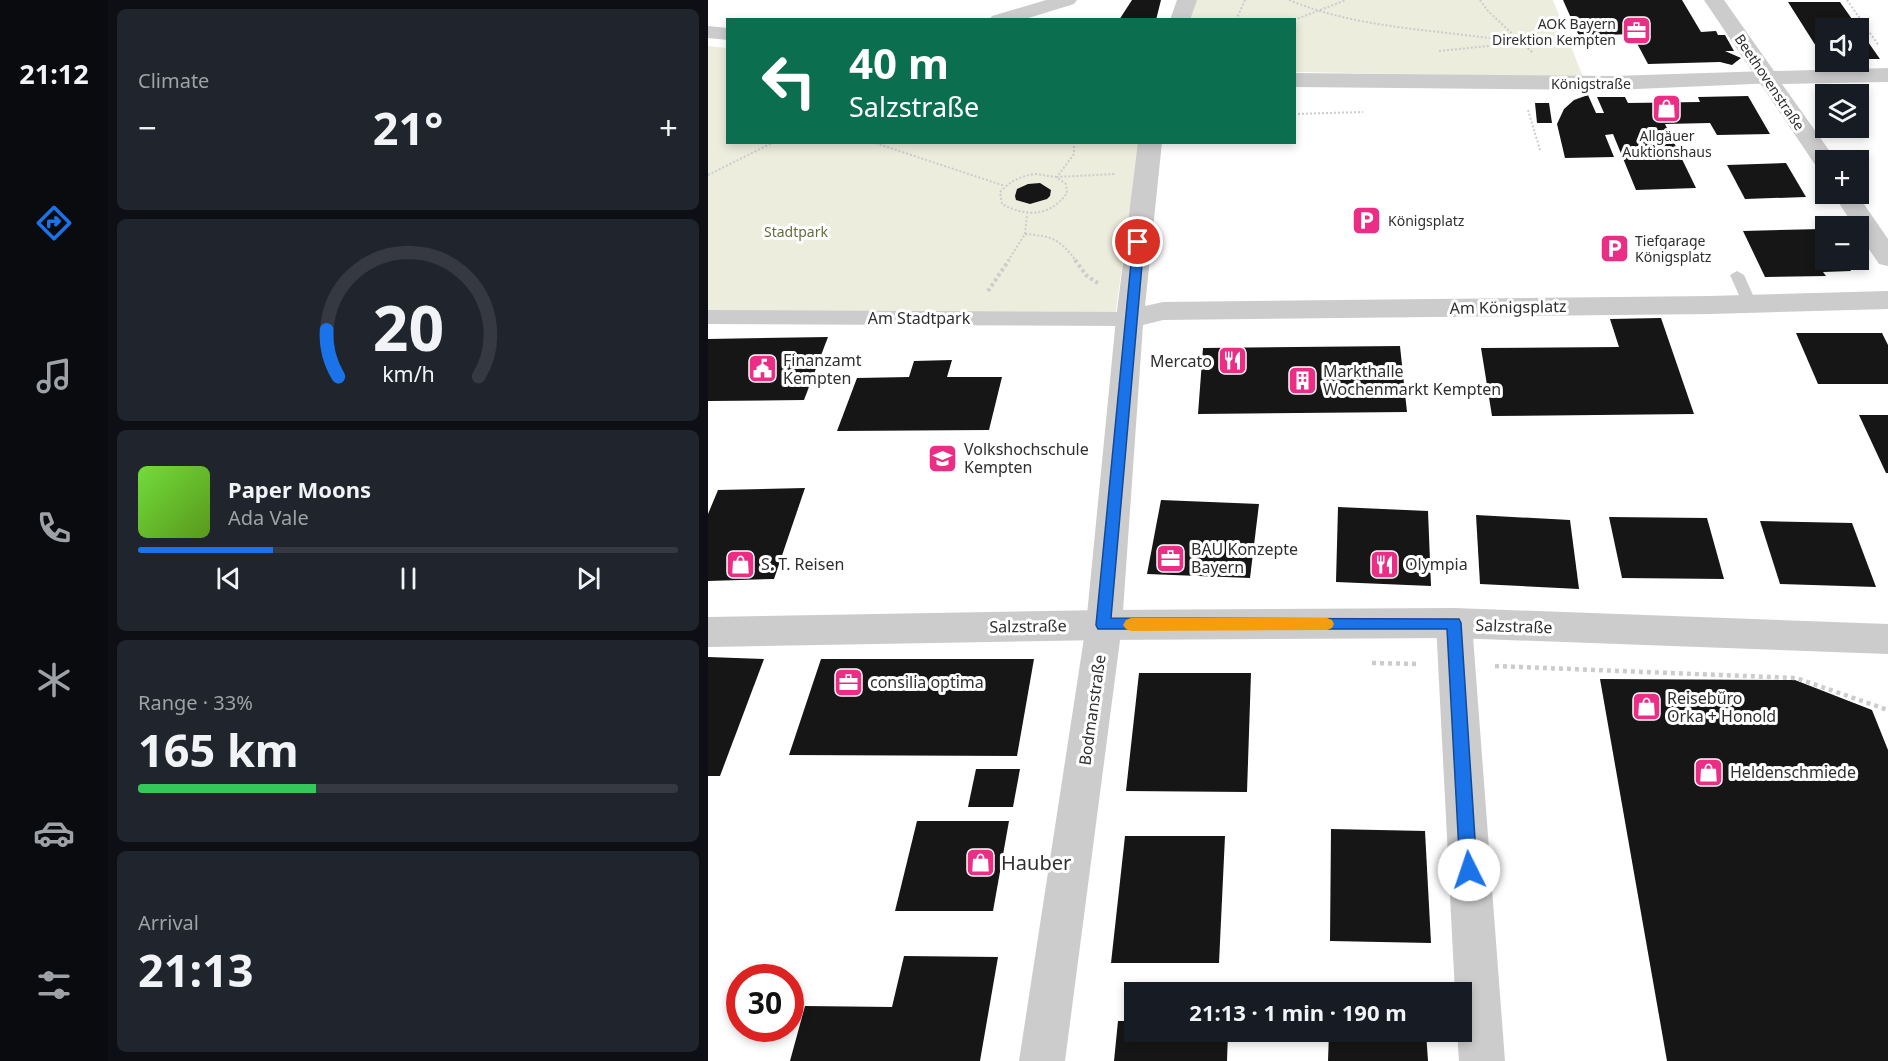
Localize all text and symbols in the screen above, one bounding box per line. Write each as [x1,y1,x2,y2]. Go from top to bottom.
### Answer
place label: AOK Bayern Direktion Kempten [1492,14,1616,49]
office icon: AOK Bayern Direktion Kempten [1621,15,1653,47]
map controls [1815,18,1869,270]
button: sound [1815,18,1869,72]
street label: Beethovenstraße [1731,30,1809,134]
text: 40 m [849,34,949,91]
icon: left [750,42,828,120]
text: 21:12 [19,55,89,92]
text: Climate [138,67,209,94]
street label: Königstraße [1551,74,1631,93]
button: layers [1815,84,1869,138]
text: Salzstraße [849,88,979,125]
shop icon: Allgäuer Auktionshaus [1651,92,1683,124]
text: 21° [373,97,443,158]
text: − [138,105,157,150]
text: + [659,105,678,150]
place label: Allgäuer Auktionshaus [1622,126,1712,161]
button: + [1815,150,1869,204]
icon: directions [33,202,75,244]
parking icon: Königsplatz [1351,204,1383,236]
place label: Königsplatz [1388,211,1465,230]
pin [1112,216,1163,267]
button: − [1815,216,1869,270]
park label: Stadtpark [764,222,829,241]
icon: arrive [1121,225,1154,258]
place label: Tiefgarage Königsplatz [1635,231,1712,266]
parking icon: Tiefgarage Königsplatz [1598,232,1630,264]
text: 20 [372,284,444,369]
street label: Am Königsplatz [1449,295,1567,319]
street label: Am Stadtpark [868,307,971,329]
restaurant icon: Mercato [1217,345,1249,377]
place label: Finanzamt Kempten [783,349,862,389]
place label: Mercato [1150,350,1212,372]
public building icon: Finanzamt Kempten [746,353,778,385]
icon: music [33,355,75,397]
text: km/h [382,360,434,389]
place label: Markthalle Wochenmarkt Kempten [1323,360,1501,400]
building icon: Markthalle Wochenmarkt Kempten [1286,364,1318,396]
place label: Volkshochschule Kempten [964,438,1089,478]
school or university icon: Volkshochschule Kempten [927,442,959,474]
text: Paper Moons [228,474,371,504]
text: Ada Vale [228,504,309,531]
icon: phone [33,507,75,549]
place label: BAU Konzepte Bayern [1191,538,1298,578]
office icon: BAU Konzepte Bayern [1154,542,1186,574]
shop icon: S. T. Reisen [724,548,756,580]
restaurant icon: Olympia [1368,548,1400,580]
place label: S. T. Reisen [761,553,844,575]
place label: Olympia [1405,553,1468,575]
icon: previous [212,562,245,595]
icon: pause [392,562,425,595]
icon: next [572,562,605,595]
street label: Salzstraße [989,614,1067,638]
street label: Salzstraße [1475,614,1553,638]
street label: Bodmanstraße [1073,653,1111,767]
icon: climate [33,659,75,701]
office icon: consilia optima [833,666,865,698]
place label: consilia optima [870,671,984,693]
place label: Reisebüro Orka + Honold [1667,687,1776,727]
text: Range · 33% [138,689,253,716]
shop icon: Reisebüro Orka + Honold [1630,691,1662,723]
text: 165 km [138,719,299,780]
shop icon: Heldenschmiede [1693,756,1725,788]
place label: Heldenschmiede [1730,761,1856,783]
icon: car [33,812,75,854]
position arrow [1437,838,1501,902]
shop icon: Hauber [964,846,996,878]
place label: Hauber [1001,849,1071,876]
text: Arrival [138,909,199,936]
text: 21:13 [138,939,254,1000]
icon: filters [33,964,75,1006]
speed limit sign: 30 [726,964,804,1042]
text: 21:13 · 1 min · 190 m [1189,997,1407,1027]

